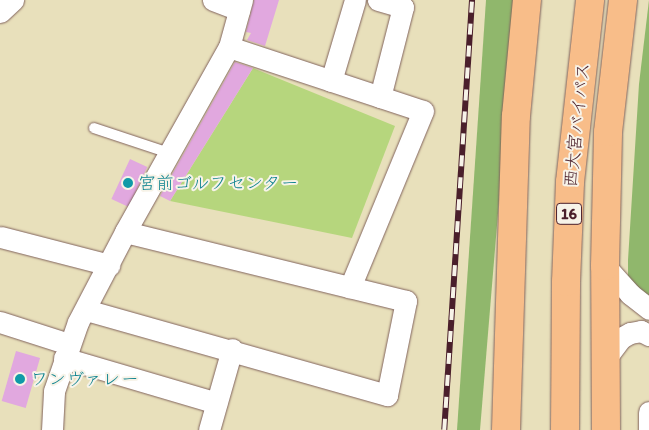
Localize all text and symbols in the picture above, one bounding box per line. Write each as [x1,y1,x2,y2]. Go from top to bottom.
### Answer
street label: 西大宮バイパス [560,61,594,189]
place label: 宮前ゴルフセンター [138,172,300,194]
marker: 宮前ゴルフセンター [122,177,134,189]
road number: 16 [555,200,583,228]
place label: ワンヴァレー [30,368,139,390]
marker: ワンヴァレー [14,373,26,385]

